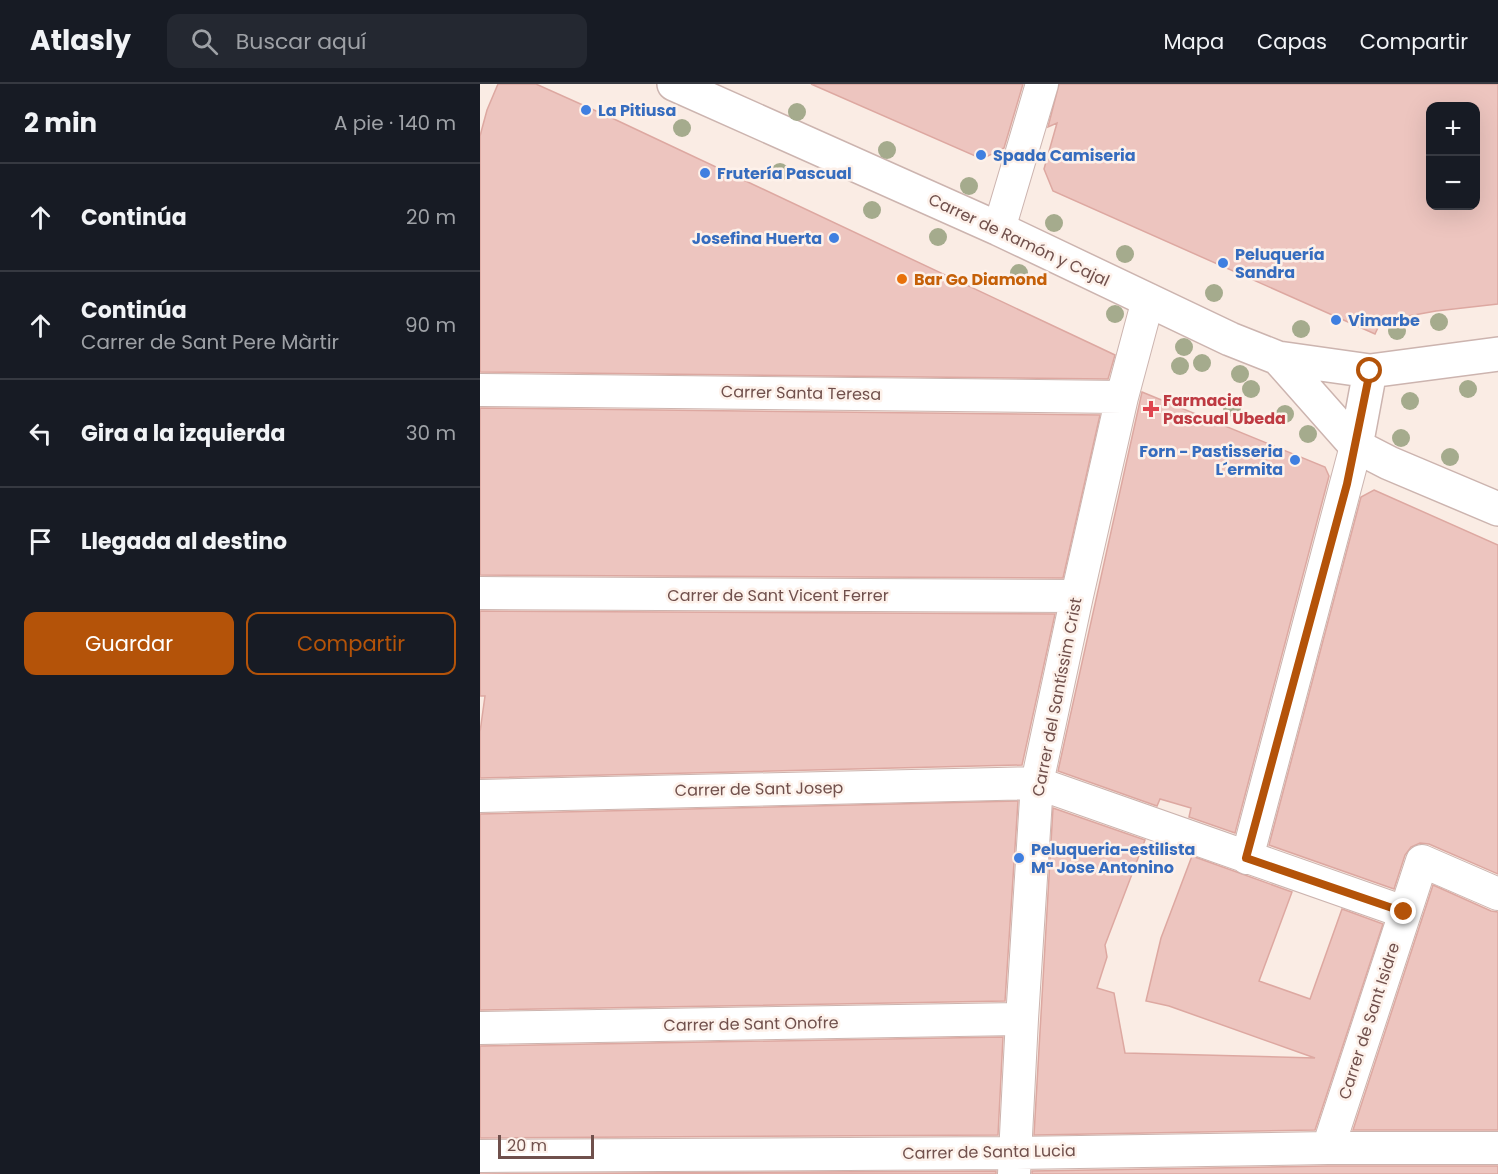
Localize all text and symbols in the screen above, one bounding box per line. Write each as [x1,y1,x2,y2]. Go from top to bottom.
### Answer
search box [167,14,587,68]
text: Atlasly [30,21,131,60]
icon: search [188,25,221,58]
text: Buscar aquí [236,26,366,57]
text: Mapa [1163,27,1224,56]
text: Capas [1257,27,1327,56]
text: Compartir [1360,27,1468,56]
place label: La Pitiusa [598,99,676,122]
map controls [1426,102,1480,210]
button: + [1426,102,1480,156]
marker: La Pitiusa [579,103,593,117]
text: 2 min [24,105,97,141]
text: A pie · 140 m [334,109,456,137]
place label: Spada Camiseria [993,144,1136,167]
marker: Spada Camiseria [974,148,988,162]
button: − [1426,156,1480,210]
place label: Frutería Pascual [717,162,852,185]
marker: Frutería Pascual [698,166,712,180]
street label: Carrer de Ramón y Cajal [925,188,1113,292]
icon: ahead [24,201,57,234]
text: Continúa [81,202,187,233]
text: 20 m [406,203,456,231]
place label: Josefina Huerta [692,227,822,250]
marker: Josefina Huerta [827,231,841,245]
place label: Peluquería Sandra [1235,243,1325,284]
marker: Peluquería Sandra [1216,256,1230,270]
place label: Bar Go Diamond [914,268,1047,291]
marker: Bar Go Diamond [895,272,909,286]
text: Continúa [81,295,187,326]
icon: ahead [24,309,57,342]
place label: Vimarbe [1348,309,1420,332]
text: 90 m [405,311,456,339]
marker: Vimarbe [1329,313,1343,327]
text: Carrer de Sant Pere Màrtir [81,328,339,356]
route start [1356,357,1382,383]
street label: Carrer Santa Teresa [721,380,881,406]
place label: Farmacia Pascual Ubeda [1163,389,1286,430]
marker: Farmacia Pascual Ubeda [1144,402,1158,416]
icon: left [24,417,57,450]
text: Gira a la izquierda [81,418,285,449]
text: 30 m [406,419,456,447]
place label: Forn - Pastisseria L´ermita [1139,440,1283,481]
marker: Forn - Pastisseria L´ermita [1288,453,1302,467]
icon: arrive [24,525,57,558]
text: Llegada al destino [81,526,287,557]
street label: Carrer de Sant Vicent Ferrer [667,584,889,607]
street label: Carrer del Santíssim Crist [1026,595,1088,798]
button: Guardar [24,612,234,675]
button: Compartir [246,612,456,675]
street label: Carrer de Sant Josep [674,776,844,802]
place label: Peluqueria-estilista Mª Jose Antonino [1031,838,1195,879]
marker: Peluqueria-estilista Mª Jose Antonino [1012,851,1026,865]
route end [1390,898,1416,924]
street label: Carrer de Sant Isidre [1333,940,1405,1102]
street label: Carrer de Sant Onofre [663,1011,839,1037]
scale bar [498,1132,594,1160]
text: 20 m [507,1134,547,1157]
street label: Carrer de Santa Lucia [902,1139,1076,1165]

